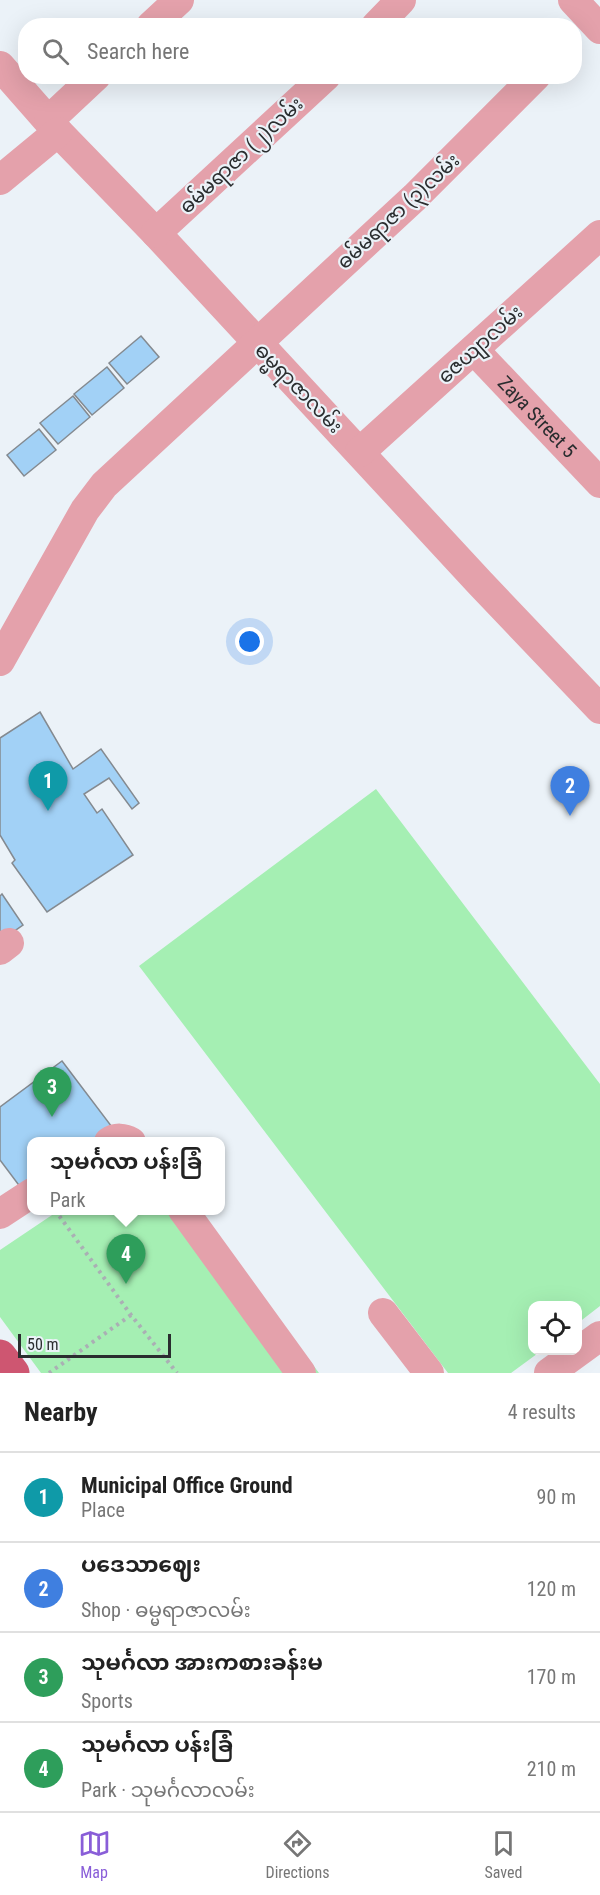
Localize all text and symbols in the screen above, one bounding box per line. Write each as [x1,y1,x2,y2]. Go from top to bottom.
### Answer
search box [18,18,582,84]
icon: search [39,35,72,68]
text: Search here [87,39,189,64]
street label: ဓမ်မရာဇာ (၂)လမ်း [173,90,310,221]
street label: ဓမ်မရာဇာ (၃)လမ်း [330,147,467,277]
street label: ဇေယျာလမ်း [431,298,530,391]
street label: ဓမ္မရာဇာလမ်း [247,337,349,441]
street label: Zaya Street 5 [493,371,582,463]
your location [235,627,264,656]
pin: 1 [28,762,68,811]
pin: 2 [550,766,590,816]
pin: 3 [32,1068,72,1117]
popup [27,1137,225,1215]
text: သုမင်္ဂလာ ပန်းခြံ [50,1149,202,1174]
text: Park [50,1188,86,1212]
pin: 4 [106,1234,146,1284]
map controls [528,1301,582,1355]
button: locate [528,1301,582,1355]
scale bar [18,1331,171,1358]
text: 50 m [27,1335,59,1354]
text: Nearby [24,1397,98,1427]
text: 4 results [508,1400,576,1424]
text: Municipal Office Ground [81,1473,293,1498]
text: 1 [38,1485,49,1509]
text: 90 m [537,1485,576,1509]
text: Place [81,1498,125,1522]
text: ပဒေသာဈေး [81,1552,201,1577]
text: 2 [38,1577,49,1601]
text: 120 m [527,1577,576,1601]
text: Shop · ဓမ္မရာဇာလမ်း [81,1598,251,1622]
text: သုမင်္ဂလာ အားကစားခန်းမ [81,1650,323,1675]
text: 3 [38,1665,49,1689]
text: 170 m [527,1665,576,1689]
text: Sports [81,1689,133,1713]
text: သုမင်္ဂလာ ပန်းခြံ [81,1732,233,1757]
text: 4 [38,1757,49,1781]
text: 210 m [527,1757,576,1781]
text: Park · သုမင်္ဂလာလမ်း [81,1778,255,1802]
tab: Map [78,1827,111,1882]
tab: Directions [266,1827,329,1882]
tab: Saved [484,1827,522,1882]

